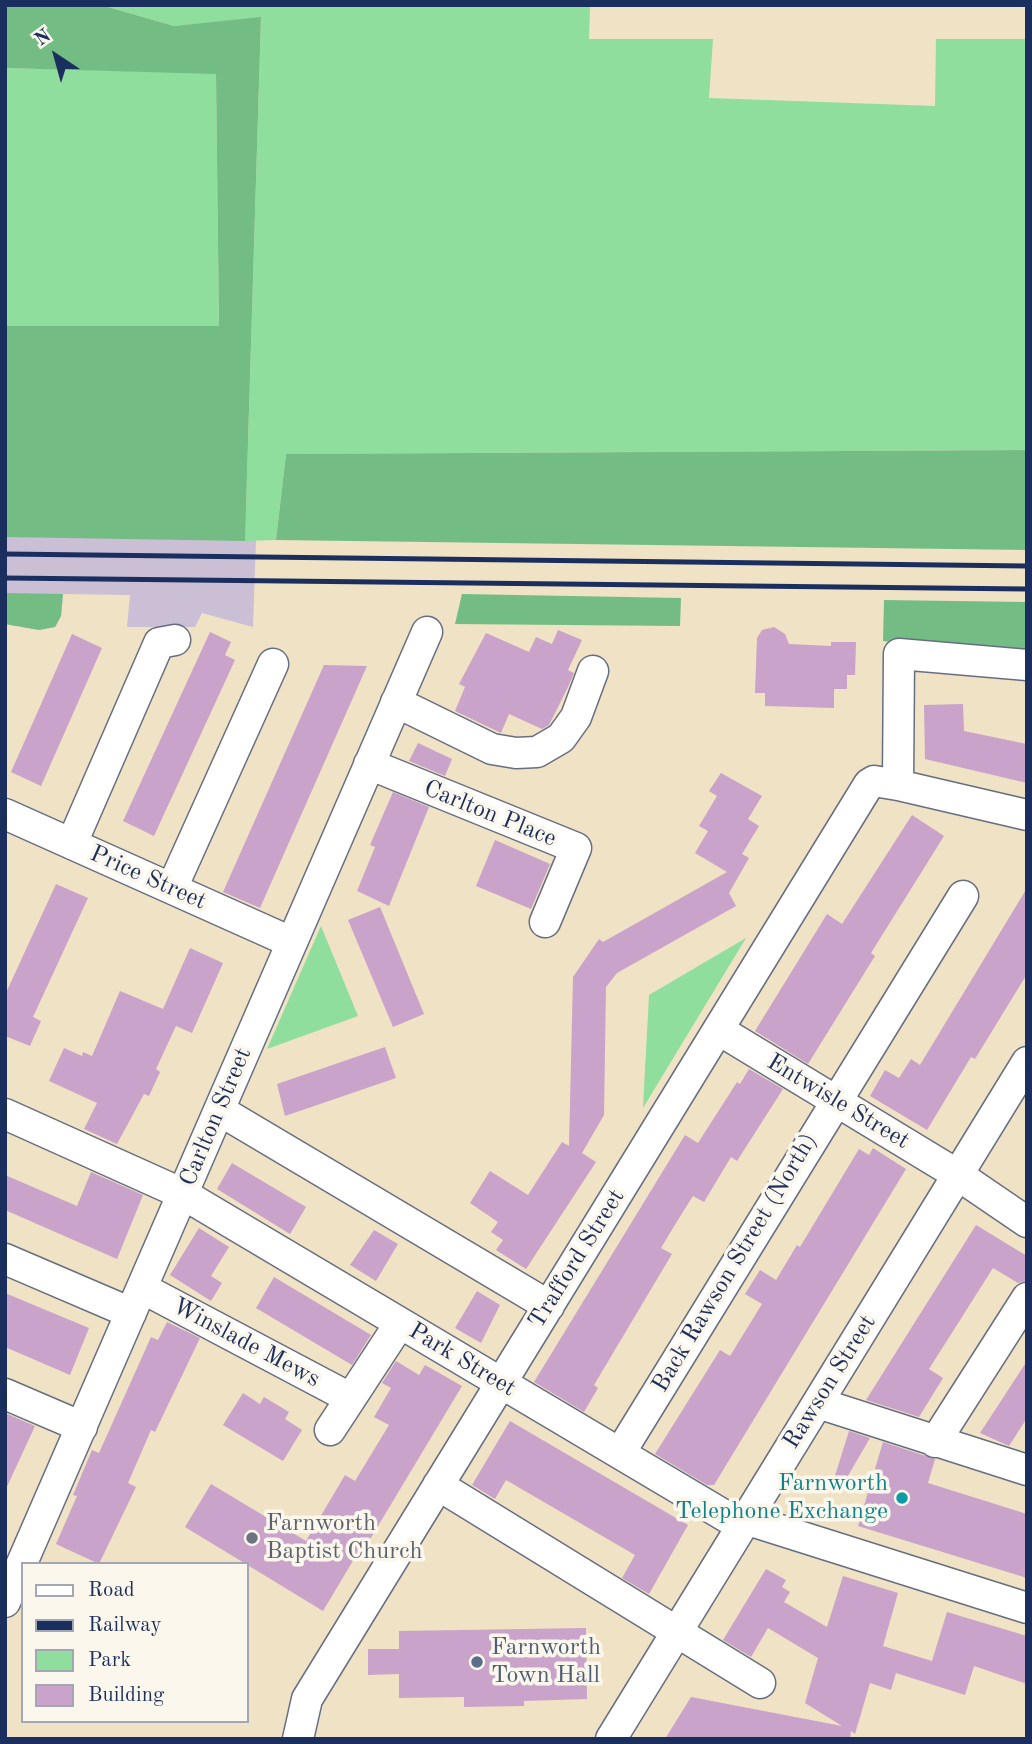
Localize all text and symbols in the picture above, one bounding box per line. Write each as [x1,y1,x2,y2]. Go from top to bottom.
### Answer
north arrow [21,21,91,91]
text: N [32,27,55,51]
street label: Carlton Place [420,774,560,854]
street label: Price Street [85,840,211,916]
street label: Carlton Street [174,1043,258,1191]
street label: Entwisle Street [761,1048,915,1156]
street label: Back Rawson Street (North) [646,1128,824,1398]
street label: Trafford Street [523,1184,631,1334]
street label: Winslade Mews [167,1292,325,1394]
street label: Rawson Street [777,1310,883,1454]
street label: Park Street [403,1317,521,1403]
place label: Farnworth Telephone Exchange [675,1470,888,1526]
marker: Farnworth Telephone Exchange [894,1490,910,1506]
place label: Farnworth Baptist Church [266,1510,423,1566]
marker: Farnworth Baptist Church [244,1530,260,1546]
legend [21,1562,248,1723]
text: Road [88,1580,135,1601]
text: Railway [88,1615,162,1636]
place label: Farnworth Town Hall [491,1634,601,1690]
text: Park [88,1650,131,1671]
marker: Farnworth Town Hall [469,1654,485,1670]
text: Building [88,1685,164,1706]

